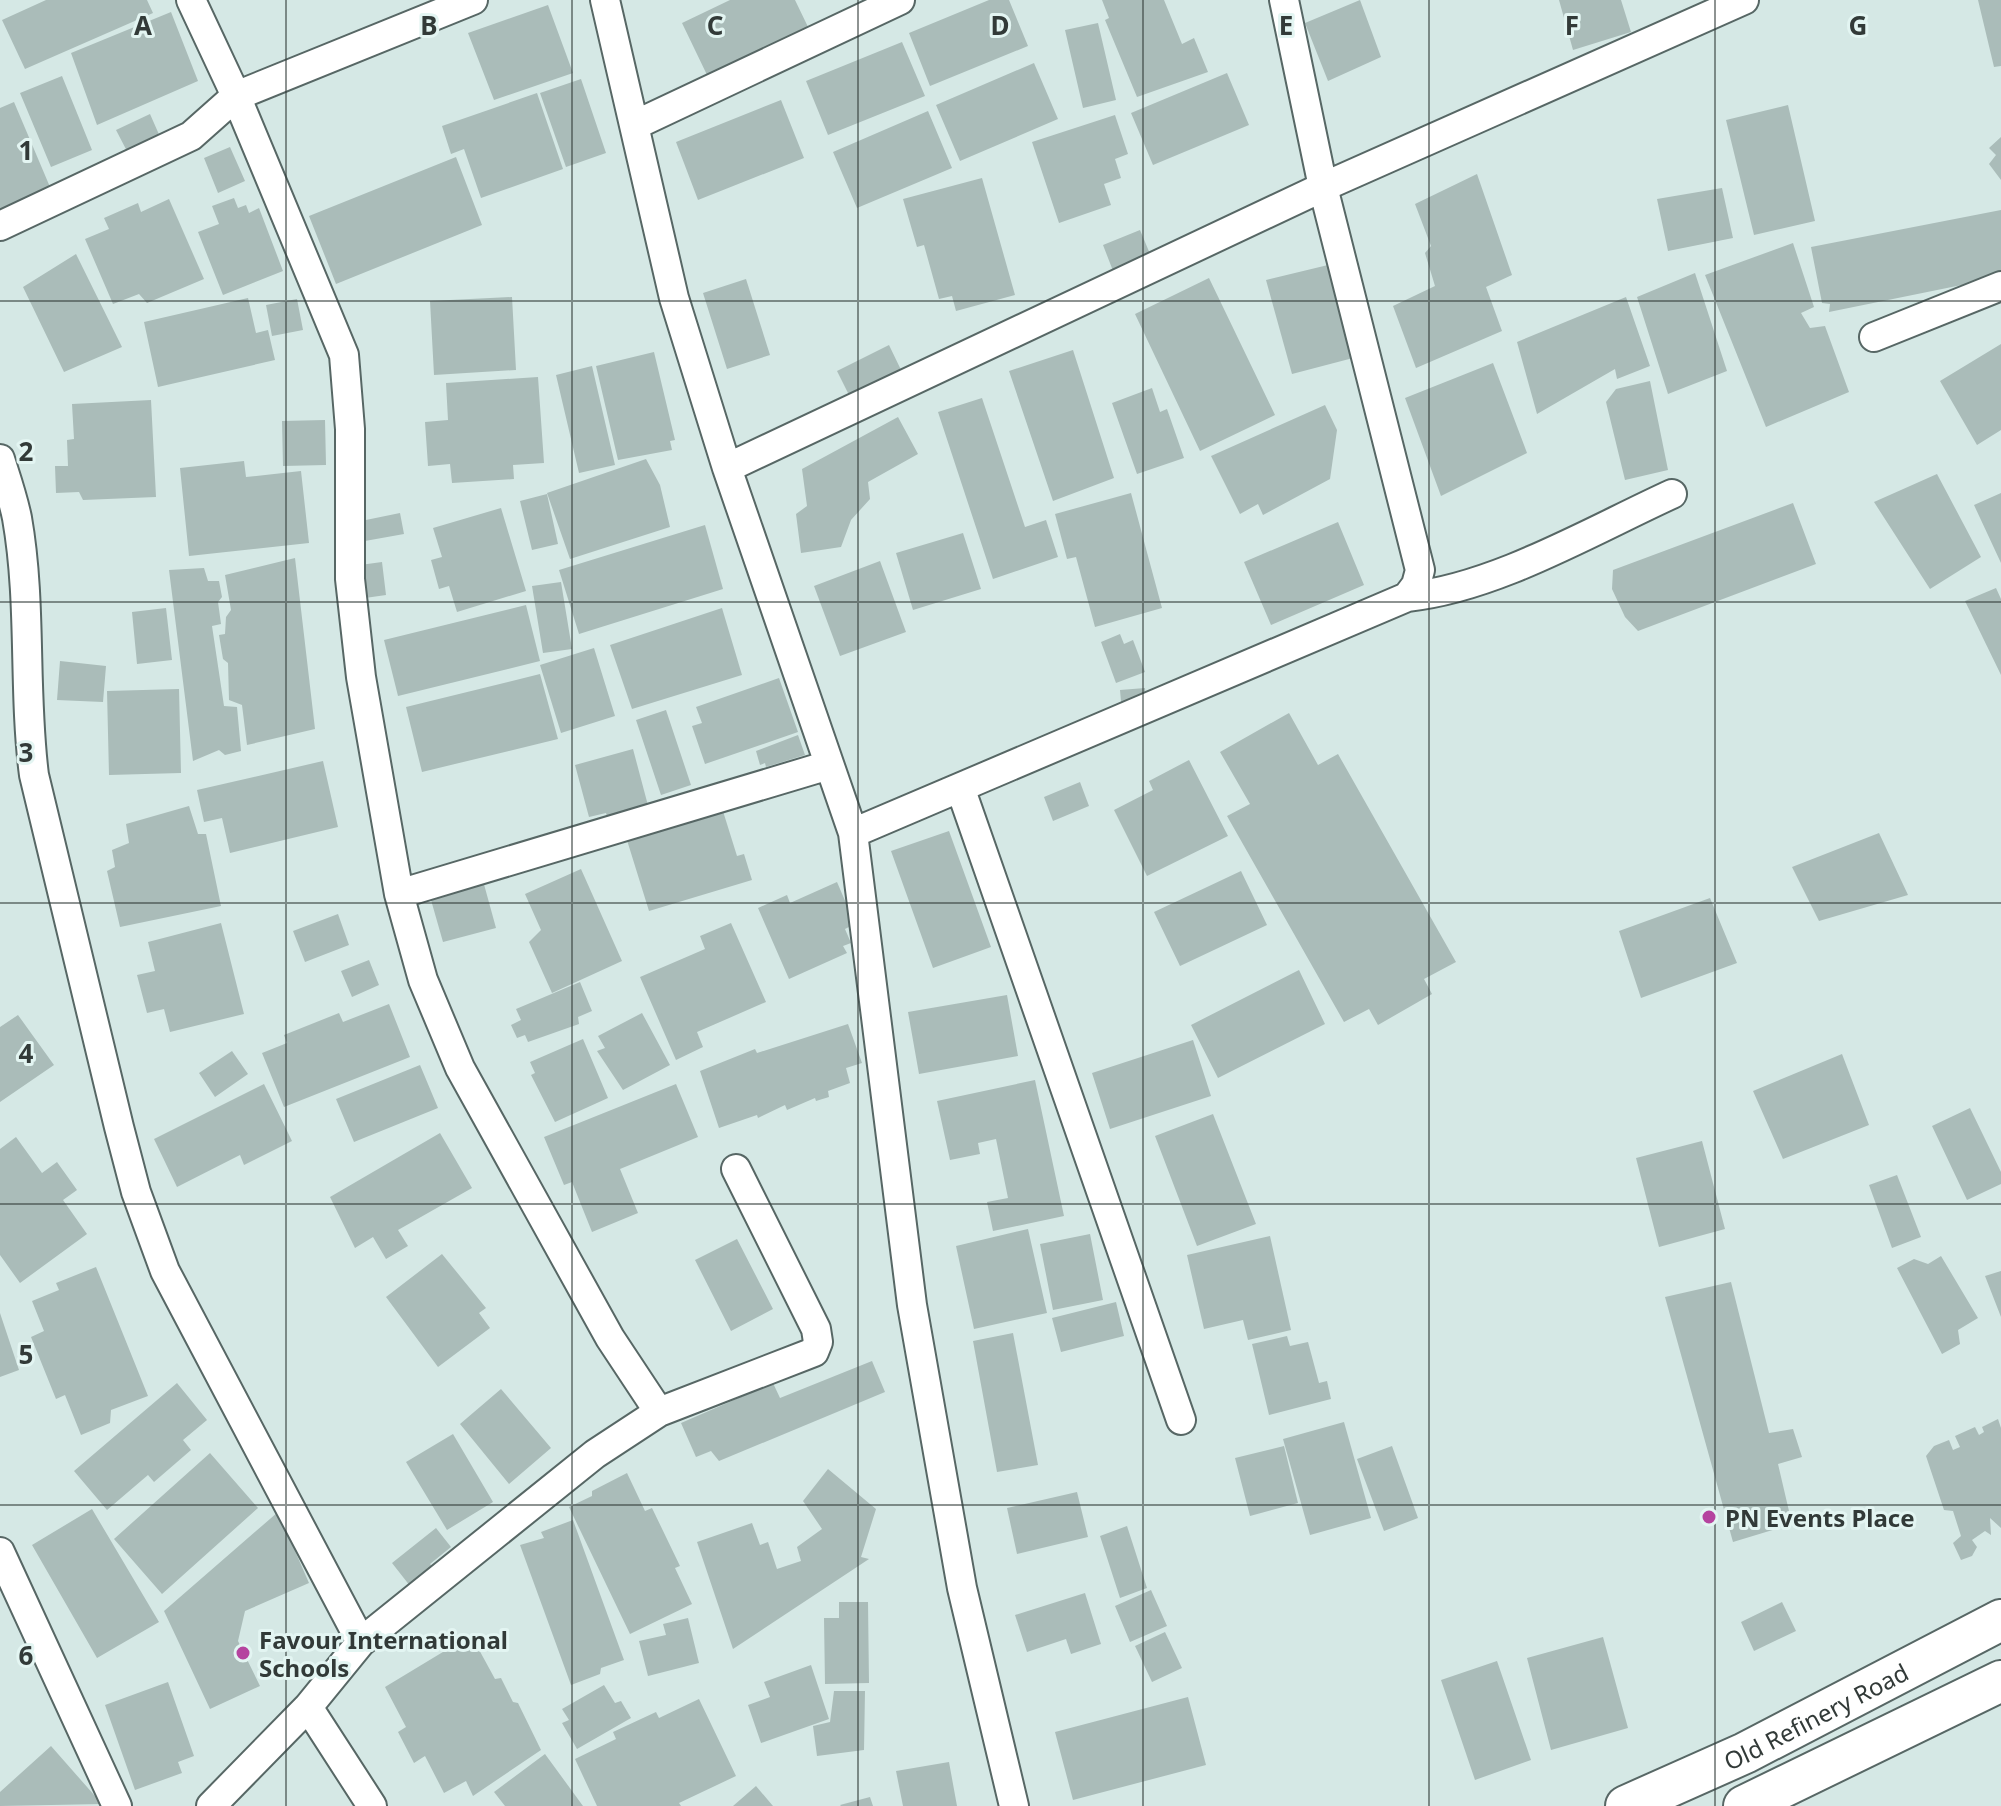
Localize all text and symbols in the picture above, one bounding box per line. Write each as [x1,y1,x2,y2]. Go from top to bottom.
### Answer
text: A [134,7,152,43]
text: B [420,7,438,43]
text: C [707,7,723,43]
text: D [990,7,1010,43]
text: E [1279,7,1293,43]
text: F [1565,7,1579,43]
text: G [1849,7,1867,43]
text: 1 [19,132,33,168]
text: 2 [19,433,34,469]
text: 3 [19,734,33,770]
text: 4 [19,1035,34,1071]
text: 5 [19,1336,33,1372]
place label: PN Events Place [1725,1501,1915,1534]
marker: PN Events Place [1700,1508,1718,1526]
place label: Favour International Schools [259,1623,508,1684]
text: 6 [19,1637,34,1673]
marker: Favour International Schools [234,1644,252,1662]
street label: Old Refinery Road [1718,1655,1914,1777]

